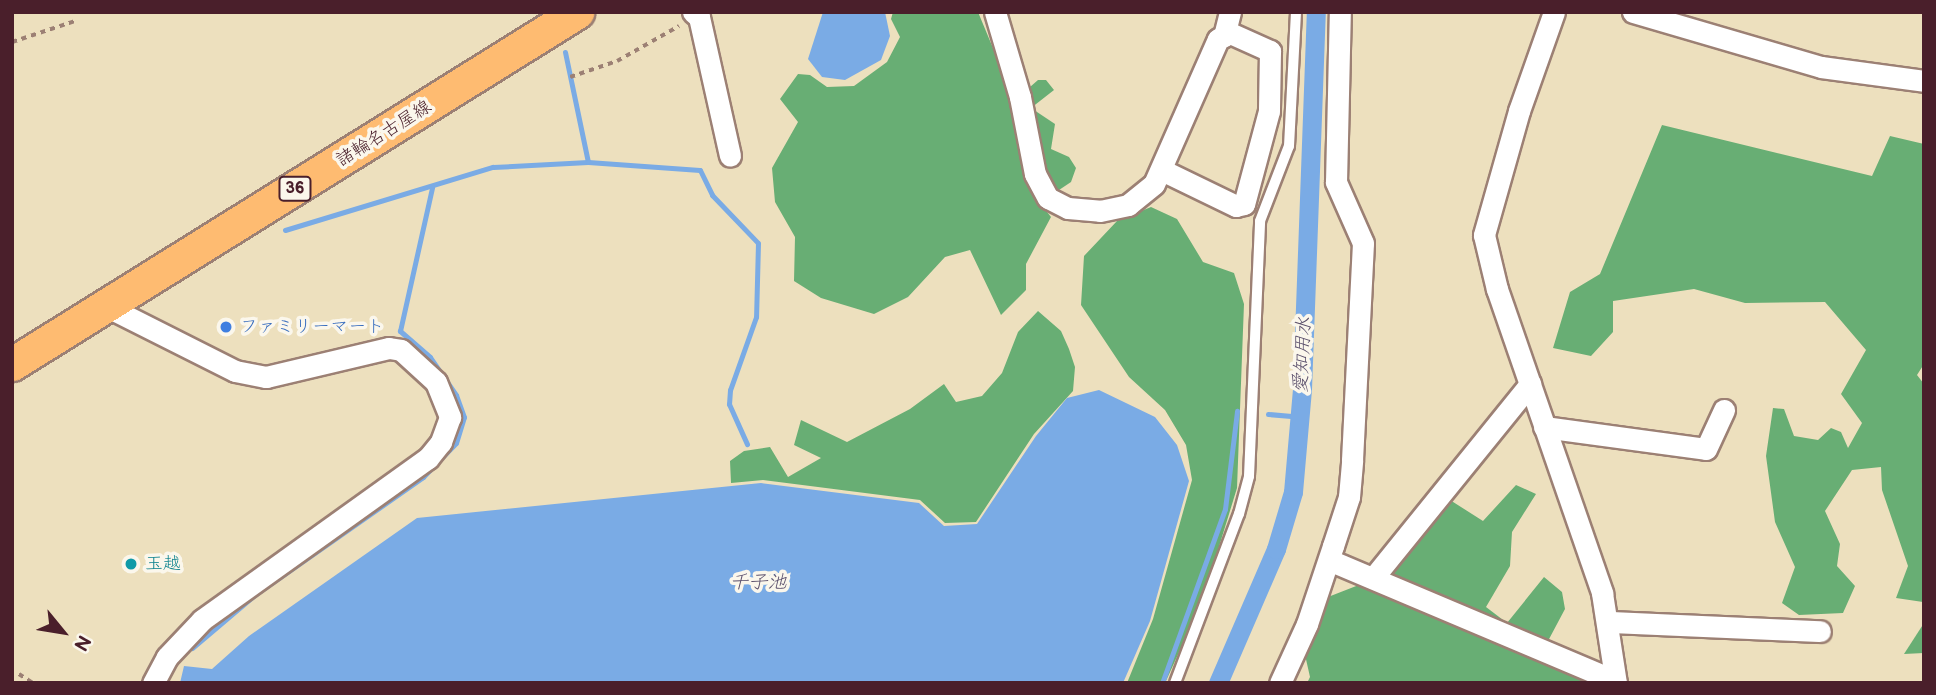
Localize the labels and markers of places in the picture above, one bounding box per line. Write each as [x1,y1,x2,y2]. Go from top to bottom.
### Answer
place label: ファミリーマート [240,316,384,338]
marker: ファミリーマート [218,319,234,335]
place label: 玉越 [145,553,181,575]
marker: 玉越 [123,556,139,572]

